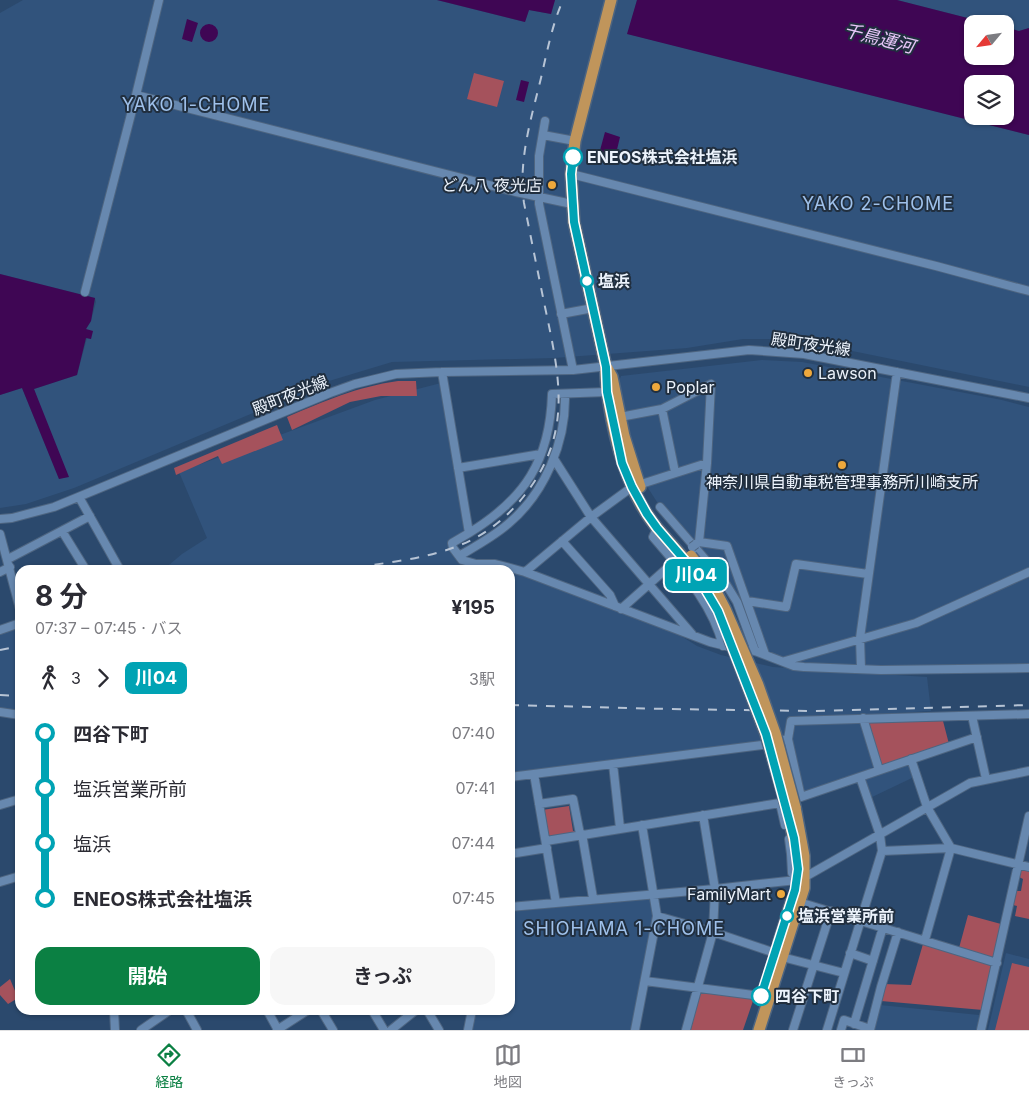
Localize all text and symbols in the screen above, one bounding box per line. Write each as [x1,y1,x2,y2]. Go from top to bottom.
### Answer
north arrow [964,15,1014,65]
map controls [964,15,1014,125]
water label: 千鳥運河 [842,19,919,58]
button: layers [964,75,1014,125]
district label: YAKO 1-CHOME [122,94,270,115]
marker: ENEOS株式会社塩浜 [563,147,583,167]
place label: ENEOS株式会社塩浜 [587,147,737,167]
place label: どん八 夜光店 [441,175,542,195]
marker: どん八 夜光店 [546,179,558,191]
district label: YAKO 2-CHOME [802,193,954,214]
place label: 塩浜 [598,271,630,291]
marker: 塩浜 [580,274,594,288]
street label: 殿町夜光線 [770,329,852,359]
place label: Lawson [818,363,877,383]
marker: Lawson [802,367,814,379]
street label: 殿町夜光線 [249,371,331,419]
place label: Poplar [666,377,714,397]
marker: Poplar [650,381,662,393]
marker: 神奈川県自動車税管理事務所川崎支所 [836,459,848,471]
place label: 神奈川県自動車税管理事務所川崎支所 [706,472,978,492]
line badge: 川04 [667,559,725,591]
text: 川04 [675,564,717,585]
text: 8 分 [35,579,88,613]
text: ¥195 [451,596,495,619]
text: 07:37 – 07:45 · バス [35,618,182,638]
icon: walk [35,664,63,692]
icon: forward [89,664,117,692]
text: 川04 [135,667,177,688]
text: 3 [71,668,81,688]
text: 3駅 [469,669,495,689]
text: 四谷下町 [73,723,149,746]
text: 07:40 [452,723,495,743]
text: 塩浜営業所前 [73,778,187,801]
text: 07:41 [456,778,495,798]
text: 塩浜 [73,833,111,856]
text: 07:44 [451,833,495,853]
place label: FamilyMart [687,884,771,904]
text: ENEOS株式会社塩浜 [73,888,252,911]
text: 07:45 [452,888,495,908]
marker: FamilyMart [775,888,787,900]
place label: 塩浜営業所前 [798,906,894,926]
marker: 塩浜営業所前 [780,909,794,923]
district label: SHIOHAMA 1-CHOME [523,918,725,939]
button: 開始 [35,947,260,1005]
button: きっぷ [270,947,495,1005]
marker: 四谷下町 [751,986,771,1006]
place label: 四谷下町 [775,986,839,1006]
tab: 経路 [155,1041,183,1091]
tab: 地図 [494,1041,522,1091]
tab: きっぷ [832,1041,874,1091]

